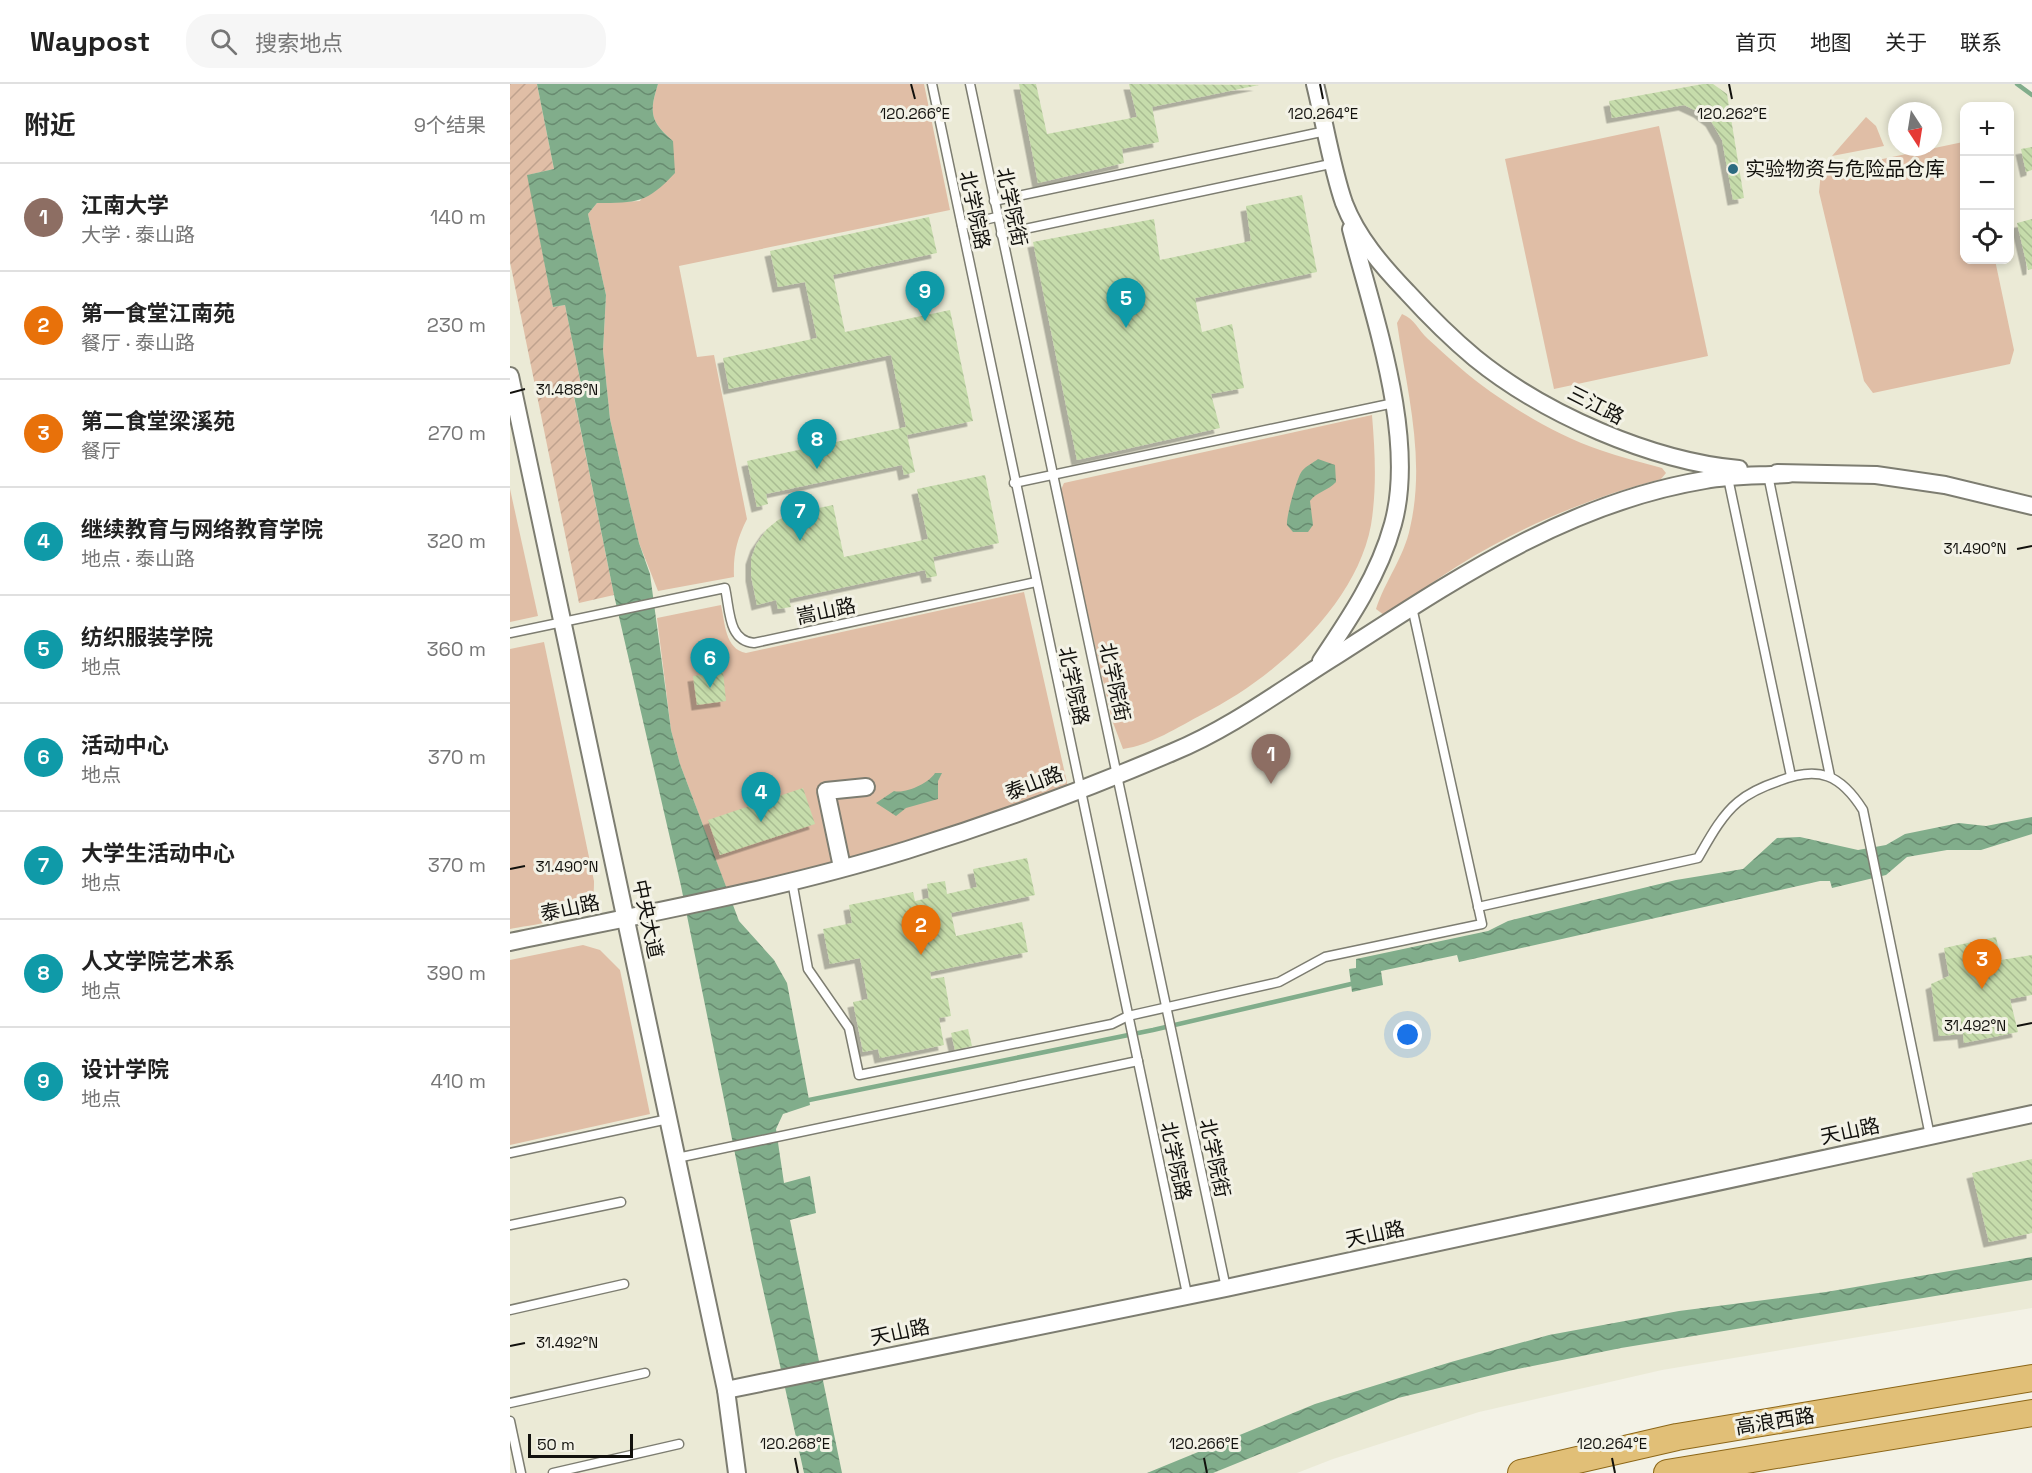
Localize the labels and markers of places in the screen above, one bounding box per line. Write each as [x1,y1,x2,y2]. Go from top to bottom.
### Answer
place label: 实验物资与危险品仓库 [1745,156,1945,182]
marker: 实验物资与危险品仓库 [1726,162,1740,176]
pin: 9 [906,272,944,321]
pin: 5 [1106,278,1146,328]
pin: 8 [798,420,836,469]
pin: 7 [780,492,820,541]
pin: 6 [690,638,730,688]
pin: 1 [1252,734,1290,784]
pin: 4 [742,772,780,822]
pin: 2 [902,906,940,955]
pin: 3 [1962,940,2002,989]

